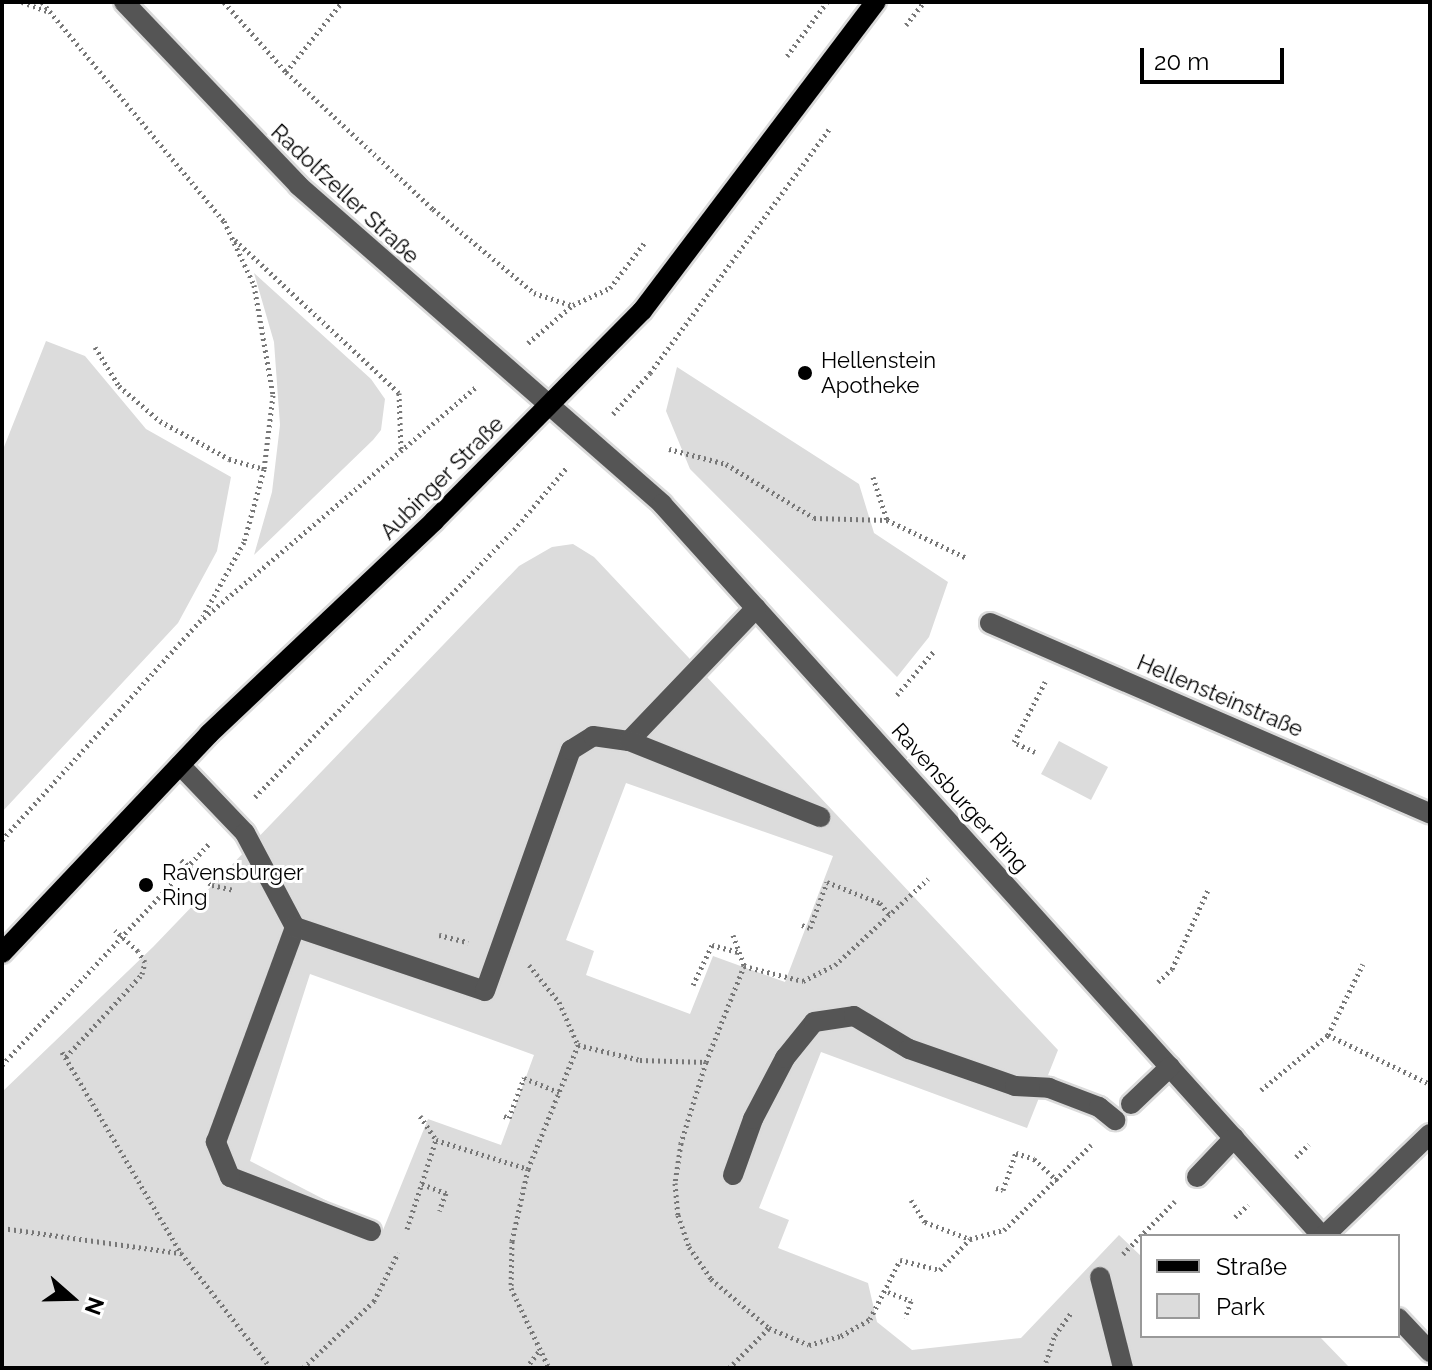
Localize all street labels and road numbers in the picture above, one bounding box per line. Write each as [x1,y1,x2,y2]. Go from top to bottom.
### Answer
street label: Radolfzeller Straße [265,118,425,270]
street label: Aubinger Straße [375,411,509,545]
street label: Hellensteinstraße [1133,649,1307,743]
street label: Ravensburger Ring [886,717,1034,879]

